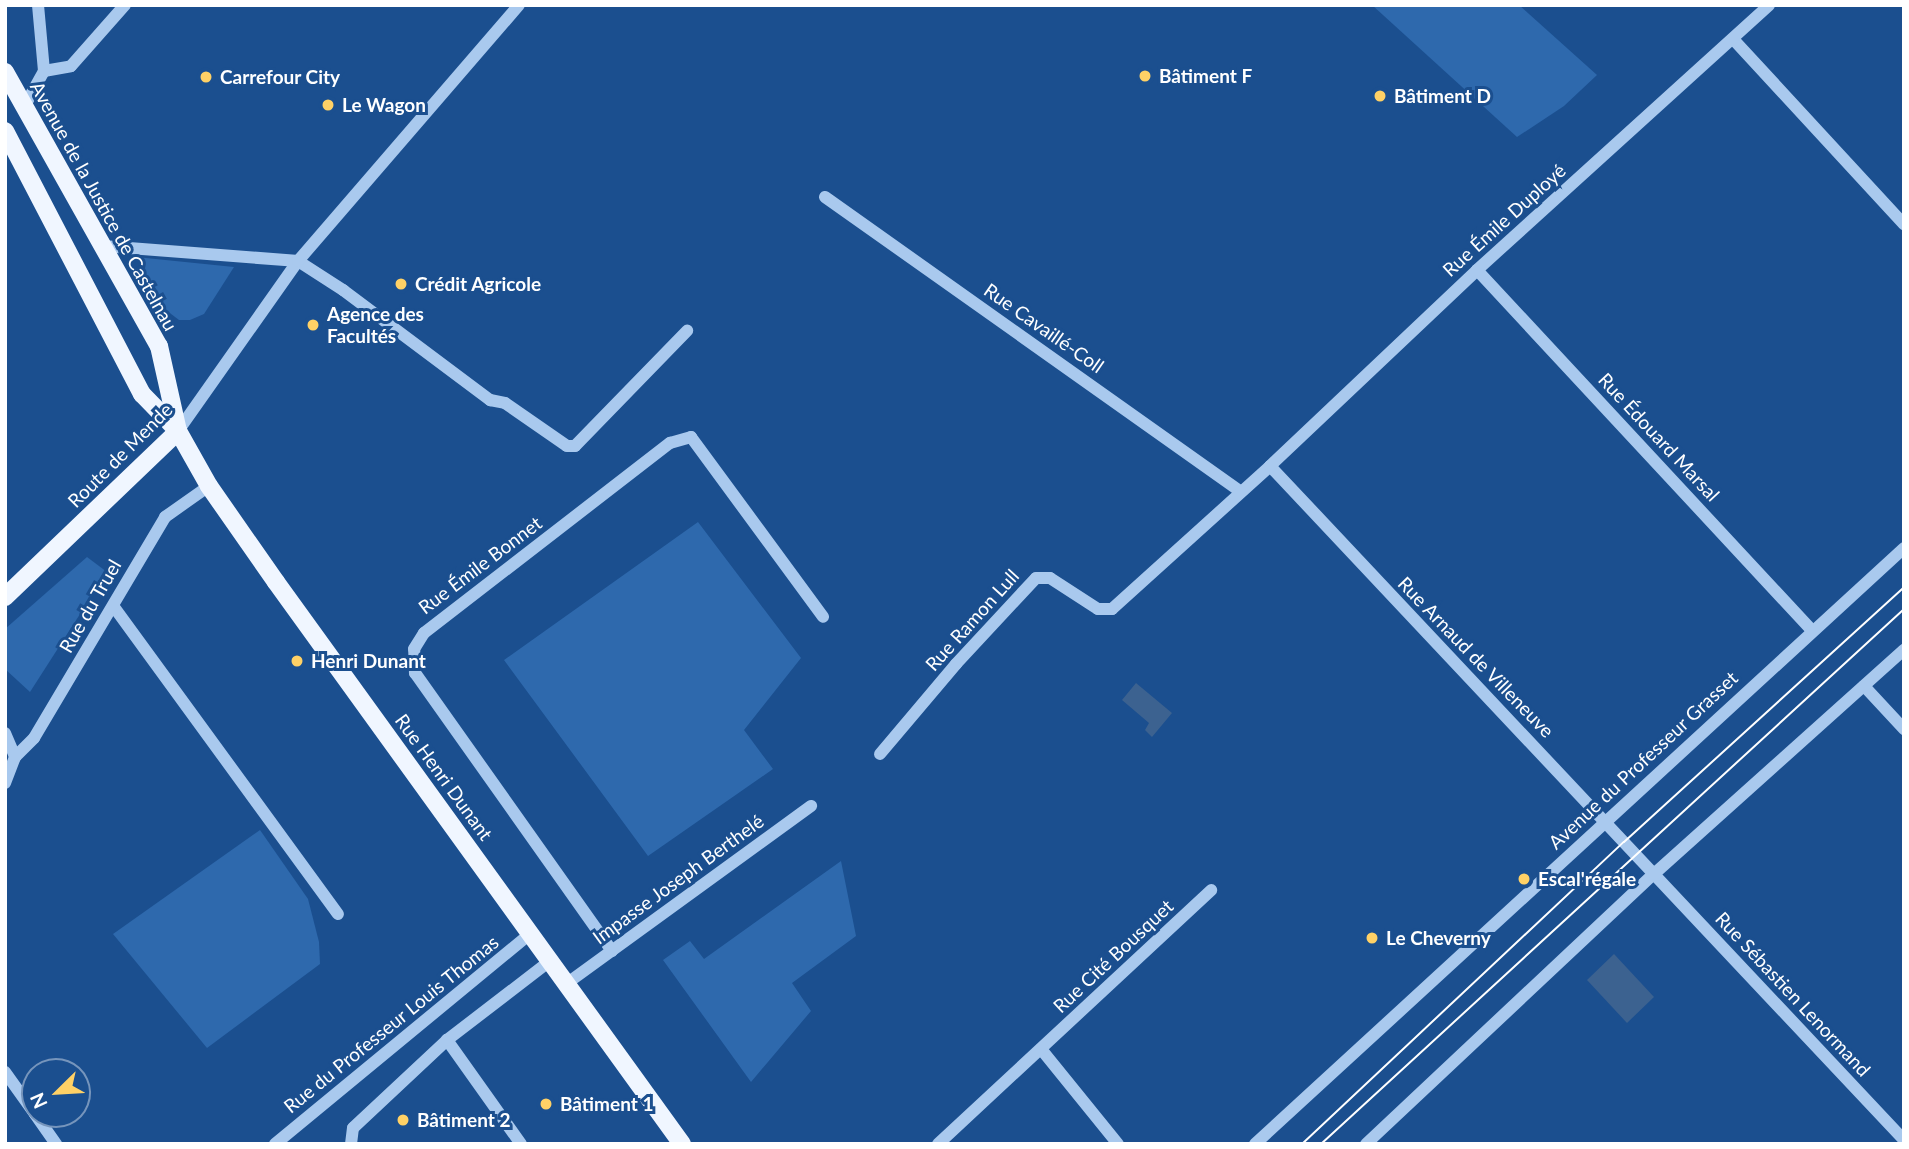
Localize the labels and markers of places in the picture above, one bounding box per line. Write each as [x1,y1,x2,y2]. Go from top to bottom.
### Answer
place label: Bâtiment F [1159,65,1252,87]
place label: Carrefour City [220,66,340,88]
marker: Bâtiment F [1137,68,1153,84]
marker: Carrefour City [198,69,214,85]
place label: Bâtiment D [1394,85,1491,107]
marker: Bâtiment D [1372,88,1388,104]
place label: Le Wagon [342,94,426,116]
marker: Le Wagon [320,97,336,113]
place label: Crédit Agricole [415,273,542,295]
marker: Crédit Agricole [393,276,409,292]
place label: Agence des Facultés [327,303,424,347]
marker: Agence des Facultés [305,317,321,333]
place label: Henri Dunant [311,650,426,672]
marker: Henri Dunant [289,653,305,669]
place label: Escal'régale [1538,868,1636,890]
marker: Escal'régale [1516,871,1532,887]
place label: Le Cheverny [1386,927,1491,949]
marker: Le Cheverny [1364,930,1380,946]
place label: Bâtiment 1 [560,1093,653,1115]
marker: Bâtiment 1 [538,1096,554,1112]
place label: Bâtiment 2 [417,1109,510,1131]
marker: Bâtiment 2 [395,1112,411,1128]

